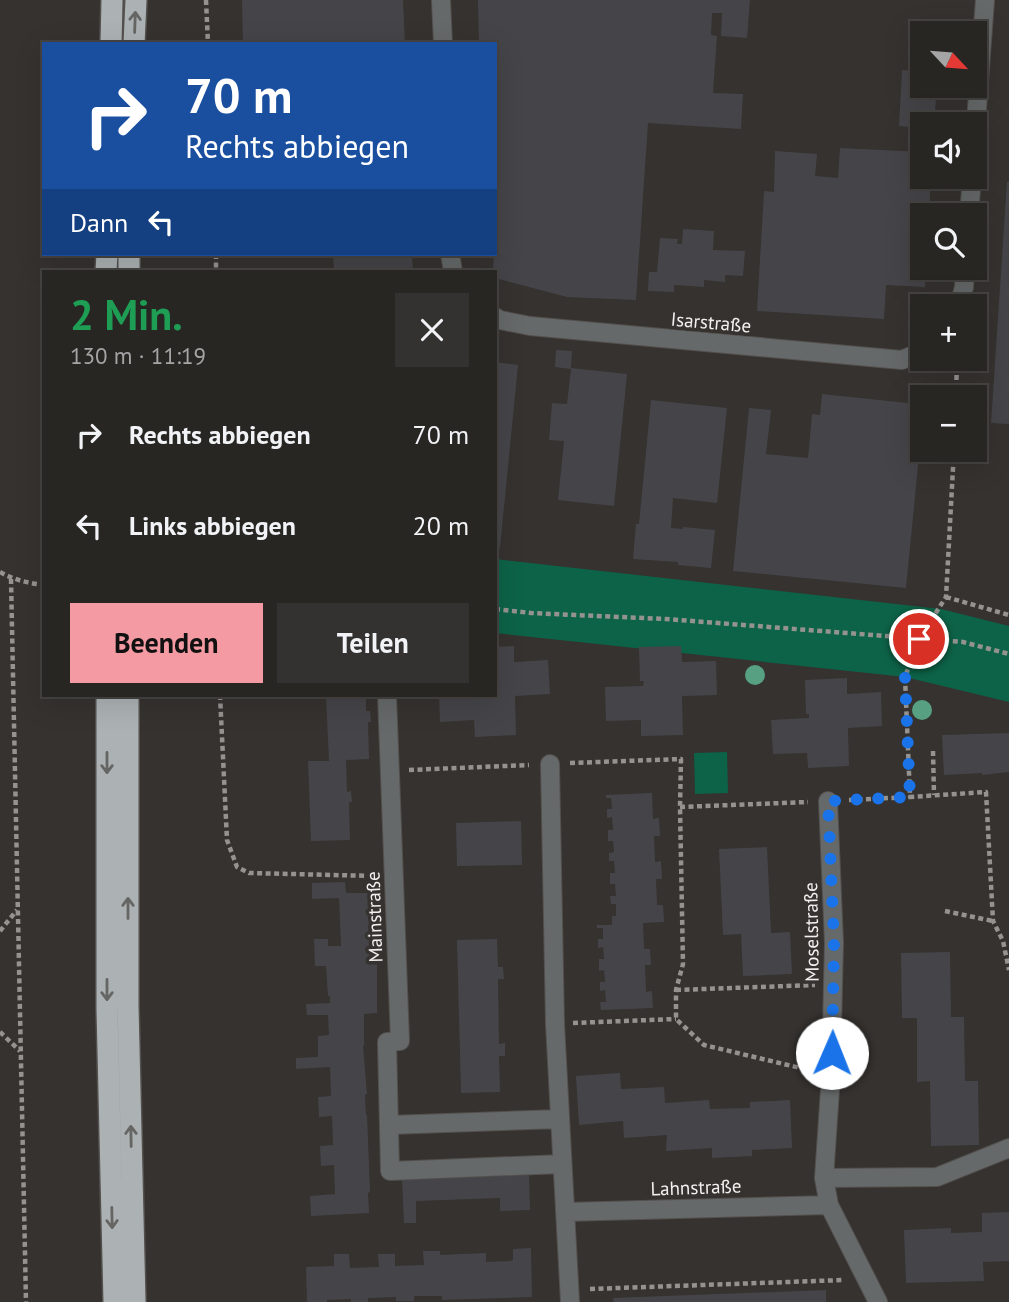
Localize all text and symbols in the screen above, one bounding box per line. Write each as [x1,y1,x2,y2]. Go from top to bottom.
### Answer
one-way arrow [128,11,142,34]
north arrow [910,21,987,98]
map controls [910,21,987,462]
text: 70 m [185,63,292,127]
icon: right [70,70,161,161]
button: sound [910,112,987,189]
text: Rechts abbiegen [185,125,409,167]
icon: left [142,203,180,241]
button: search [910,203,987,280]
text: Dann [70,206,128,239]
text: 2 Min. [70,287,183,342]
button: close [395,293,469,367]
button: + [910,294,987,371]
street label: Isarstraße [670,307,752,337]
text: 130 m · 11:19 [70,341,206,370]
button: − [910,385,987,462]
icon: right [70,416,108,454]
text: Rechts abbiegen [129,418,311,451]
text: 70 m [413,418,469,451]
icon: left [70,507,108,545]
text: Links abbiegen [129,509,296,542]
text: 20 m [413,509,469,542]
button: Beenden [70,603,263,683]
button: Teilen [277,603,469,683]
pin [889,609,949,669]
icon: arrive [900,620,938,658]
one-way arrow [100,751,114,774]
street label: Mainstraße [360,871,388,963]
street label: Moselstraße [798,882,824,982]
one-way arrow [121,897,135,920]
one-way arrow [100,979,114,1002]
position arrow [795,1016,869,1090]
one-way arrow [124,1125,138,1148]
street label: Lahnstraße [650,1173,742,1201]
one-way arrow [106,1206,119,1229]

